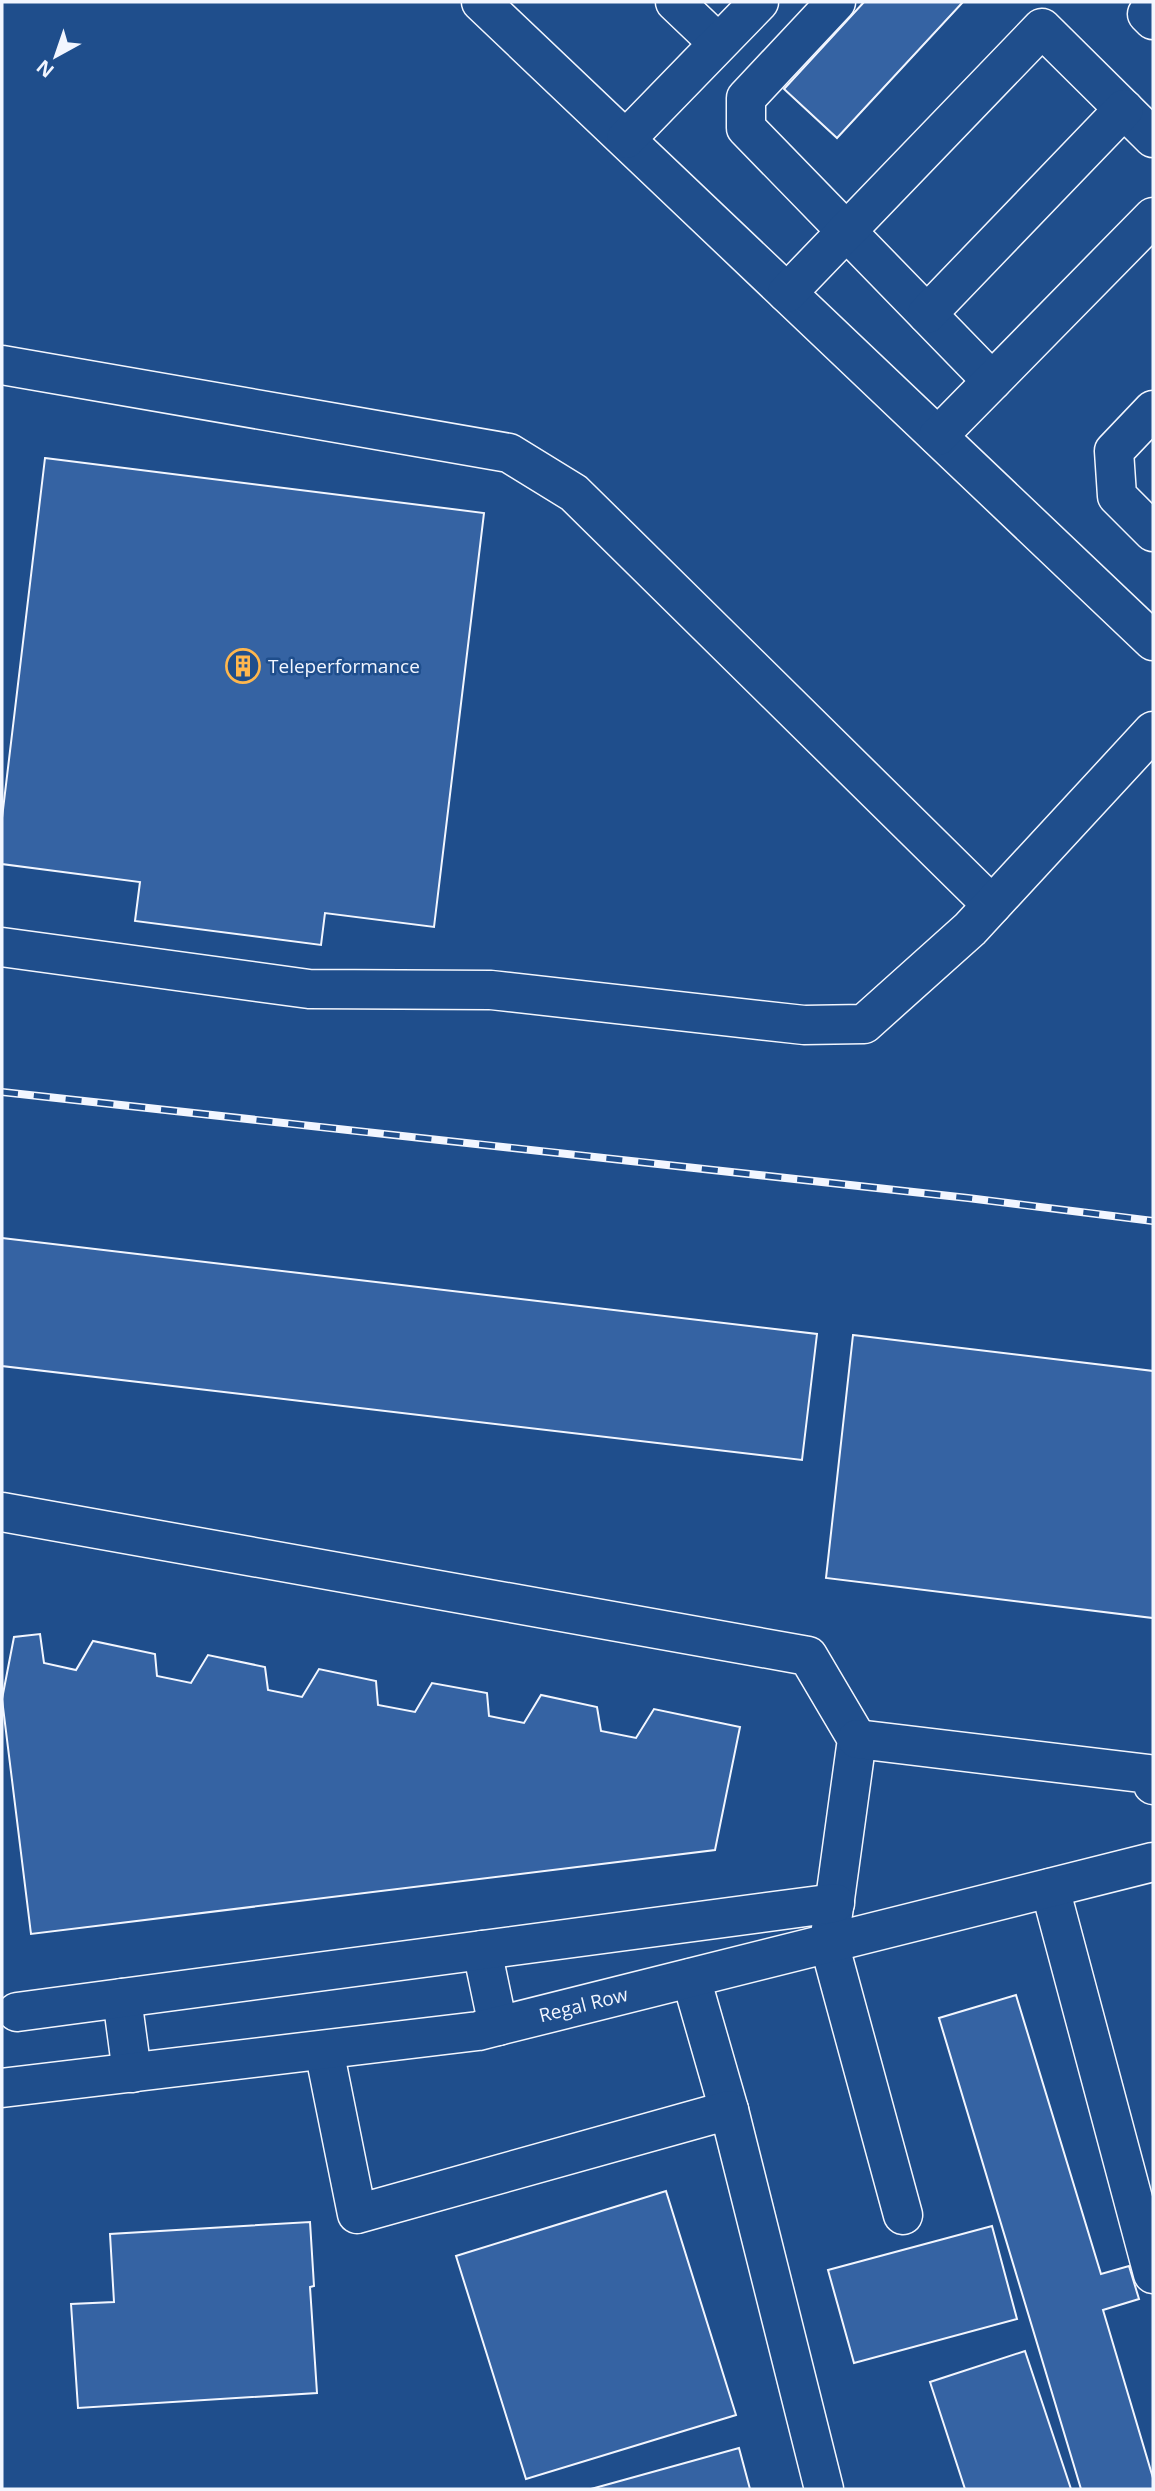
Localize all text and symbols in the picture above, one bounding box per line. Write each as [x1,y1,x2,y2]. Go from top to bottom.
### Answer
north arrow [21,21,91,91]
text: N [31,54,59,84]
building icon: Teleperformance [224,647,262,685]
place label: Teleperformance [268,653,420,679]
street label: Regal Row [536,1981,631,2028]

